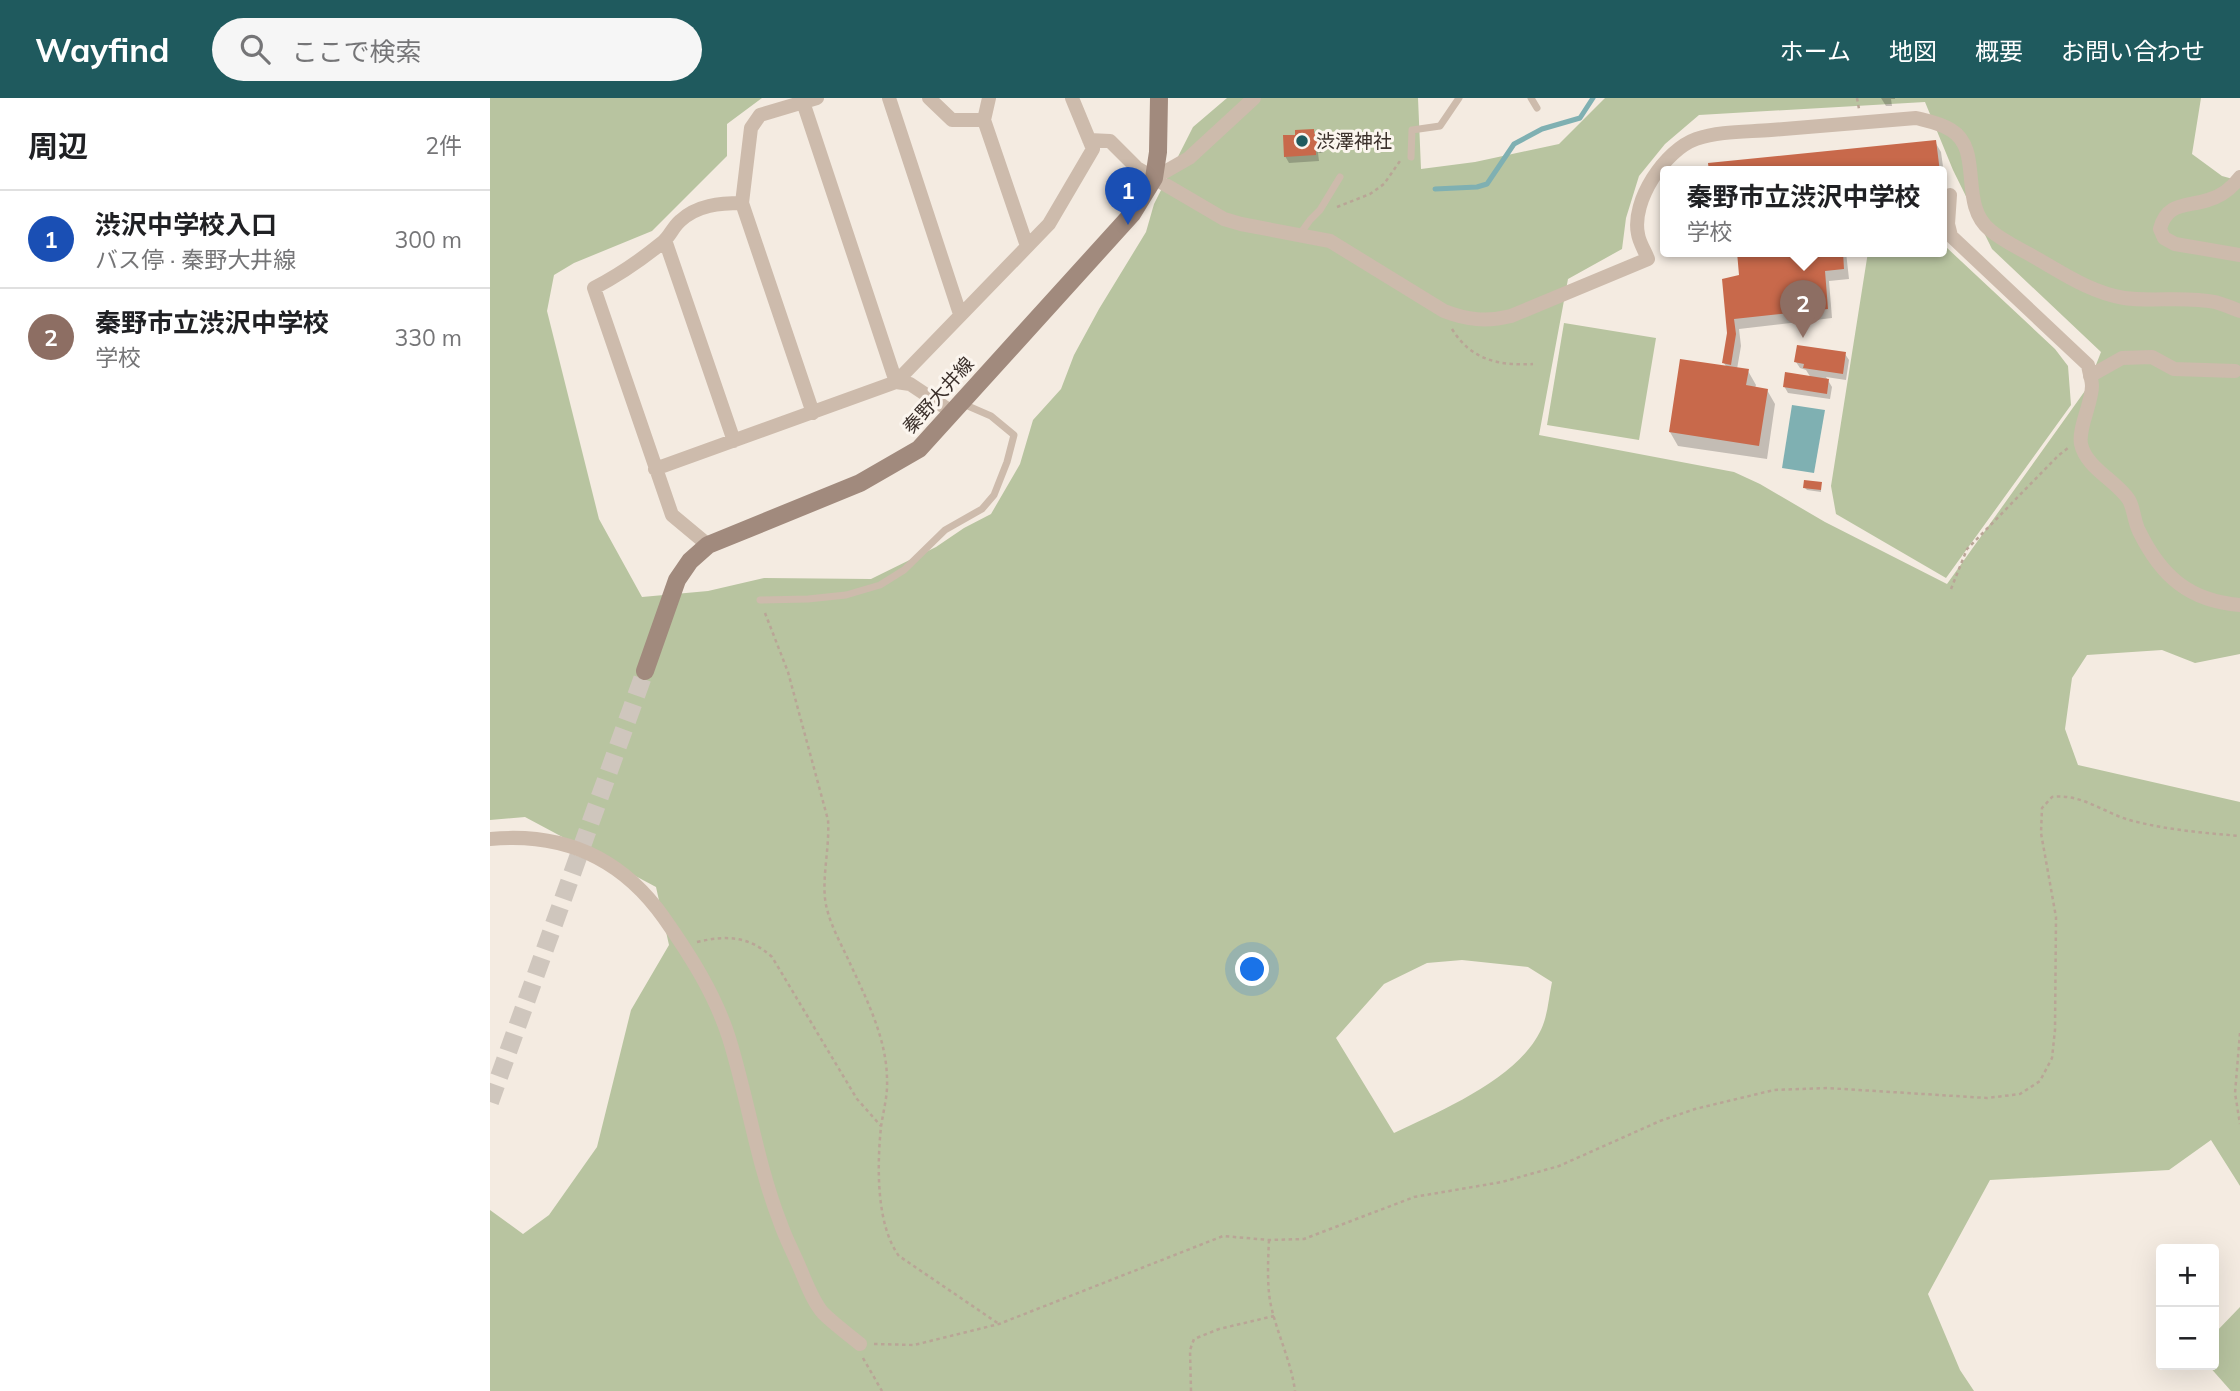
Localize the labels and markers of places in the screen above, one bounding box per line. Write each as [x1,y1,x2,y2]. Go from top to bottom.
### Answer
place label: 渋澤神社 [1316,129,1392,153]
marker: 渋澤神社 [1294,133,1310,149]
pin: 1 [1105,167,1151,225]
pin: 2 [1780,280,1826,338]

